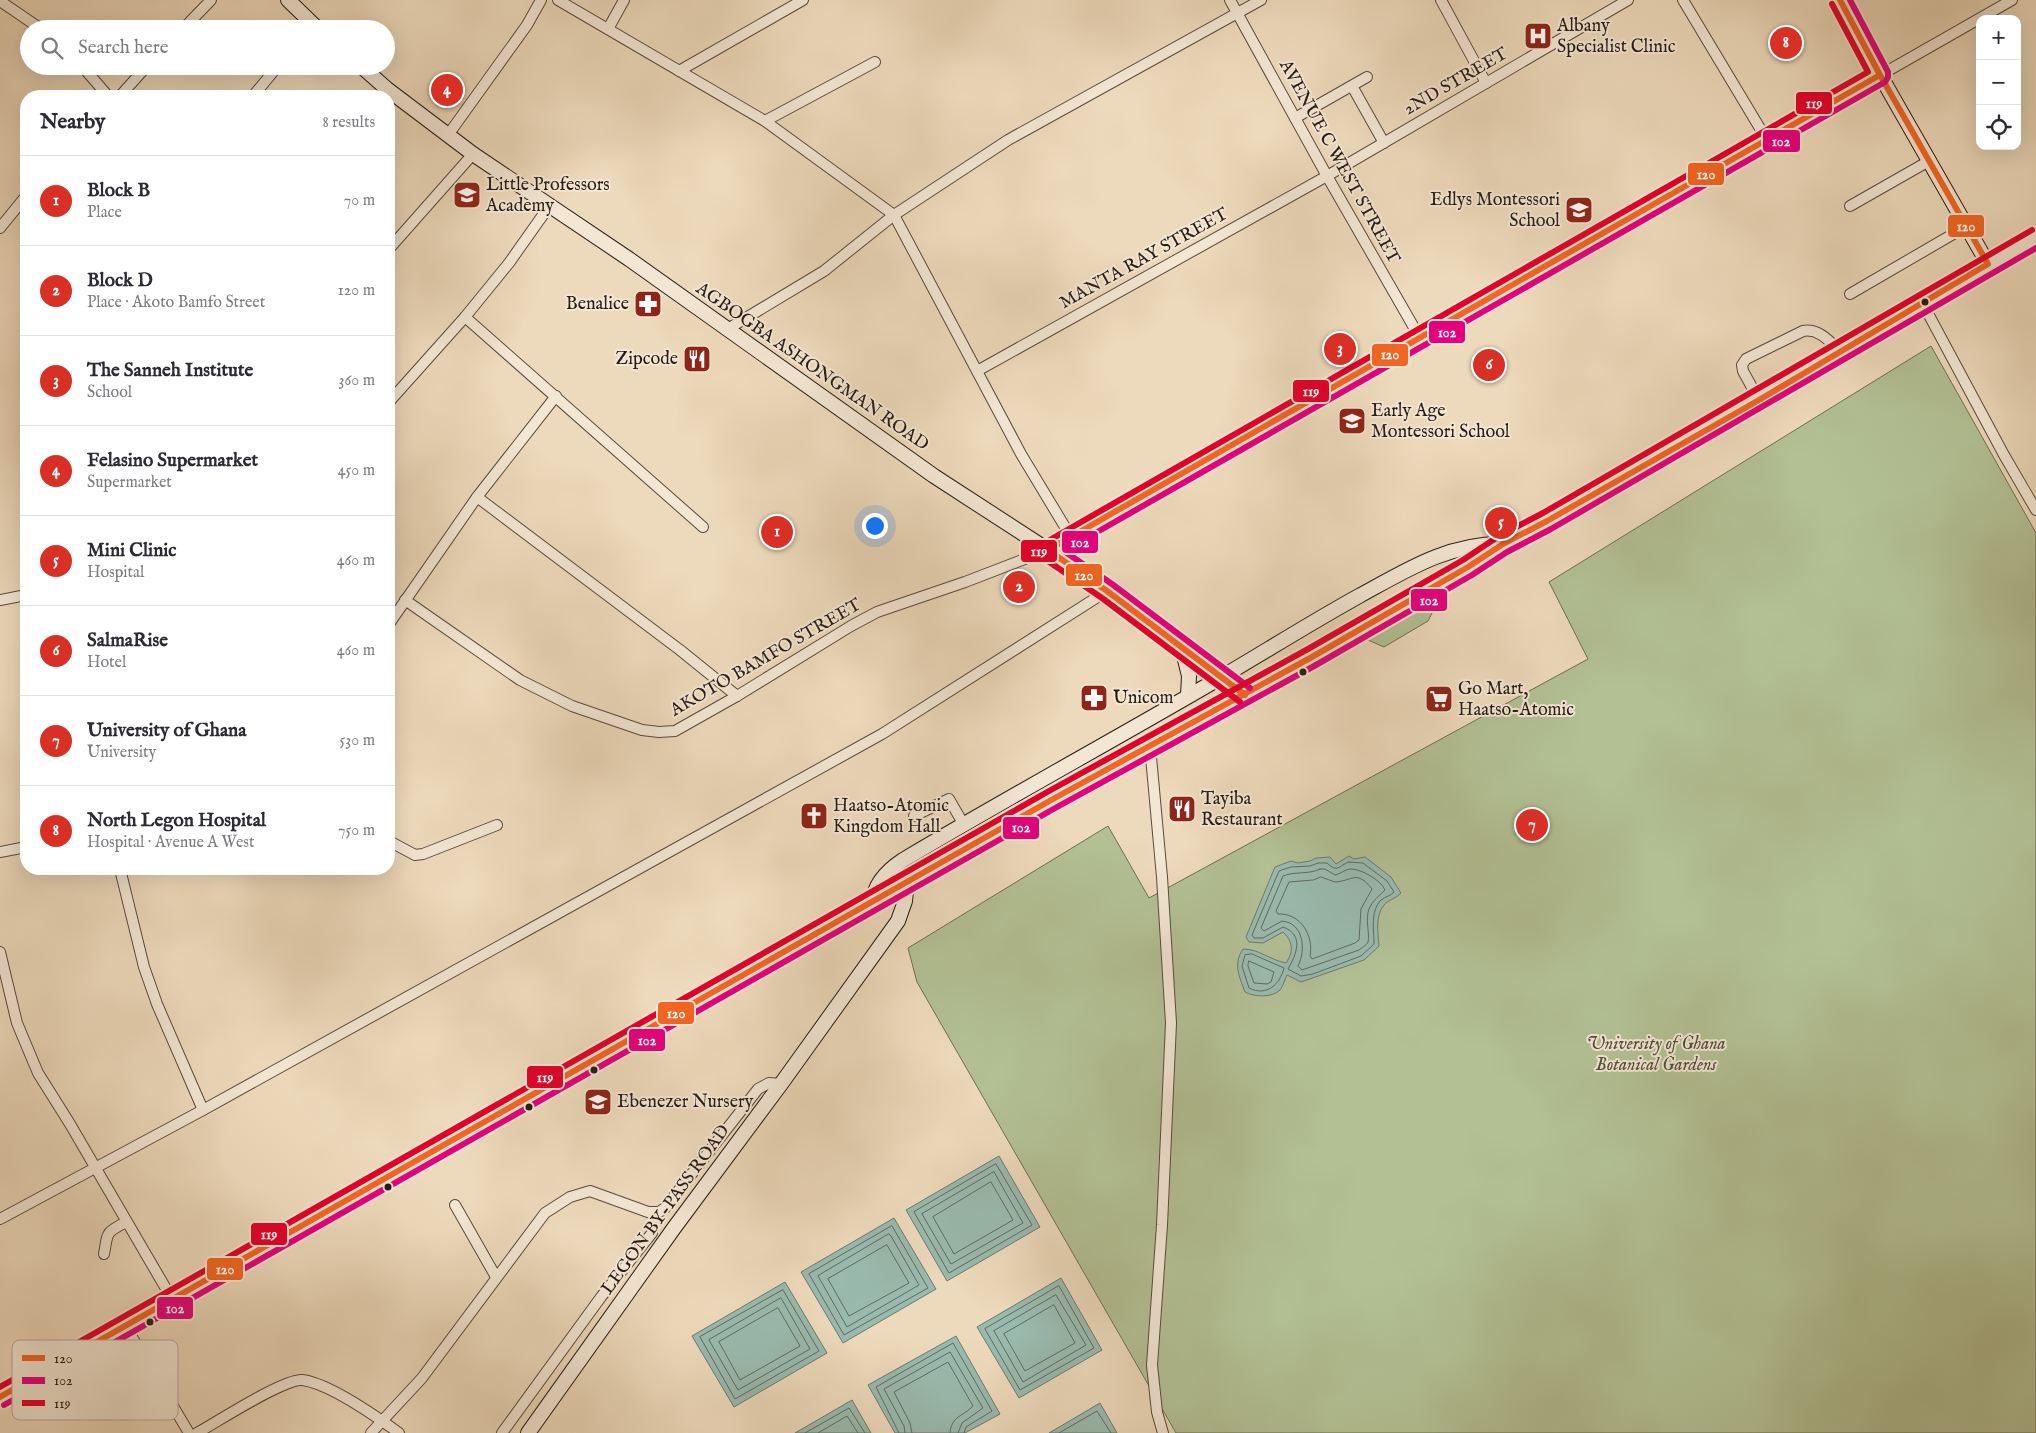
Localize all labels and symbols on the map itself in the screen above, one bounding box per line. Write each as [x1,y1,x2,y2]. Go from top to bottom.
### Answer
place label: Albany Specialist Clinic [1556,15,1676,59]
hospital icon: Albany Specialist Clinic [1523,21,1553,51]
pin: 8 [1770,24,1802,62]
street label: 2ND STREET [1400,43,1512,121]
street label: AVENUE C WEST STREET [1273,55,1405,268]
pin: 4 [431,71,463,109]
line badge: 119 [1795,91,1833,115]
text: 119 [1806,95,1822,113]
line badge: 102 [1762,129,1801,153]
text: 102 [1772,133,1791,151]
line badge: 120 [1687,162,1725,186]
text: 120 [1697,166,1715,184]
place label: Little Professors Academy [485,174,610,218]
school or university icon: Little Professors Academy [452,180,482,210]
place label: Edlys Montessori School [1430,189,1560,233]
school or university icon: Edlys Montessori School [1564,195,1594,225]
street label: MANTA RAY STREET [1056,203,1232,315]
line badge: 120 [1947,214,1985,238]
text: 120 [1957,218,1975,236]
street label: AGBOGBA ASHONGMAN ROAD [690,277,933,456]
pharmacy icon: Benalice [633,289,663,319]
place label: Benalice [566,293,629,316]
unlabelled marker [1920,297,1930,307]
line badge: 102 [1428,320,1466,344]
text: 102 [1438,324,1457,342]
pin: 3 [1324,330,1356,368]
line badge: 120 [1371,343,1409,367]
restaurant icon: Zipcode [682,344,712,374]
text: 120 [1381,346,1399,364]
pin: 6 [1473,346,1505,384]
place label: Zipcode [616,348,678,371]
line badge: 119 [1292,379,1330,403]
text: 119 [1303,383,1319,401]
place label: Early Age Montessori School [1371,400,1510,444]
school or university icon: Early Age Montessori School [1337,406,1367,436]
pin: 5 [1485,504,1517,542]
pin: 1 [761,513,793,551]
your location [862,513,888,539]
line badge: 102 [1061,530,1099,554]
text: 102 [1071,534,1090,552]
line badge: 119 [1020,539,1058,563]
text: 119 [1031,543,1047,561]
line badge: 120 [1065,563,1103,587]
text: 120 [1075,567,1093,585]
pin: 2 [1003,568,1035,606]
line badge: 102 [1410,588,1448,612]
text: 102 [1420,592,1439,610]
street label: AKOTO BAMFO STREET [665,594,866,723]
unlabelled marker [1298,667,1308,677]
place label: Go Mart, Haatso-Atomic [1458,678,1574,722]
pharmacy icon: Unicom [1079,683,1109,713]
supermarket icon: Go Mart, Haatso-Atomic [1424,684,1454,714]
place label: Unicom [1113,687,1174,710]
place label: Tayiba Restaurant [1201,788,1283,832]
restaurant icon: Tayiba Restaurant [1167,794,1197,824]
place label: Haatso-Atomic Kingdom Hall [833,795,949,839]
church icon: Haatso-Atomic Kingdom Hall [799,801,829,831]
pin: 7 [1516,806,1548,844]
line badge: 102 [1002,816,1040,840]
text: 102 [1012,819,1031,837]
line badge: 120 [657,1001,695,1025]
text: 120 [667,1005,685,1023]
line badge: 102 [628,1028,666,1052]
text: 102 [638,1032,657,1050]
park label: University of Ghana Botanical Gardens [1586,1033,1726,1077]
line badge: 119 [526,1065,564,1089]
unlabelled marker [589,1065,599,1075]
text: 119 [537,1069,553,1087]
school or university icon: Ebenezer Nursery [583,1087,613,1117]
place label: Ebenezer Nursery [617,1091,754,1114]
unlabelled marker [524,1102,534,1112]
street label: LEGON BY-PASS ROAD [597,1120,735,1300]
unlabelled marker [383,1182,393,1192]
line badge: 119 [250,1222,288,1246]
text: 119 [261,1226,277,1244]
line badge: 120 [206,1257,244,1281]
text: 120 [216,1261,234,1279]
line badge: 102 [156,1296,194,1320]
text: 102 [166,1300,185,1318]
unlabelled marker [145,1317,155,1327]
legend [12,1340,178,1420]
text: 120 [54,1350,73,1368]
text: 102 [54,1372,73,1390]
text: 119 [54,1395,71,1413]

